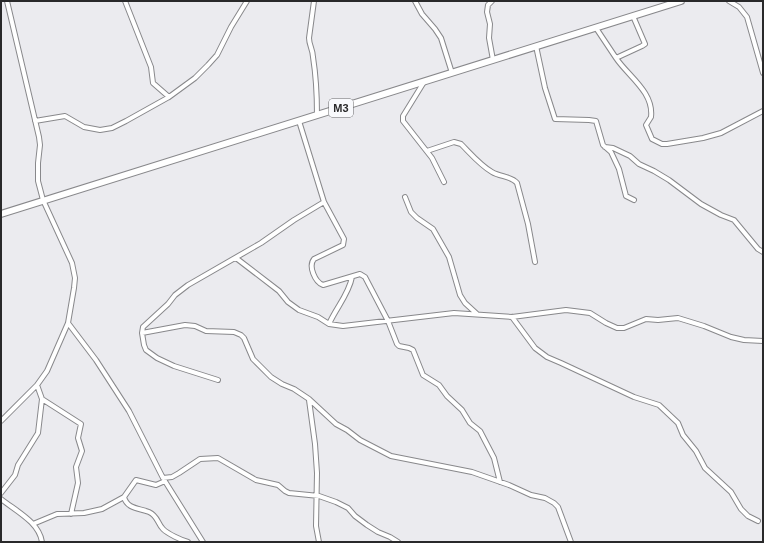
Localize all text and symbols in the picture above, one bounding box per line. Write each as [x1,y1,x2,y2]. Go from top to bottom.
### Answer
road number: M3 [329,99,353,117]

